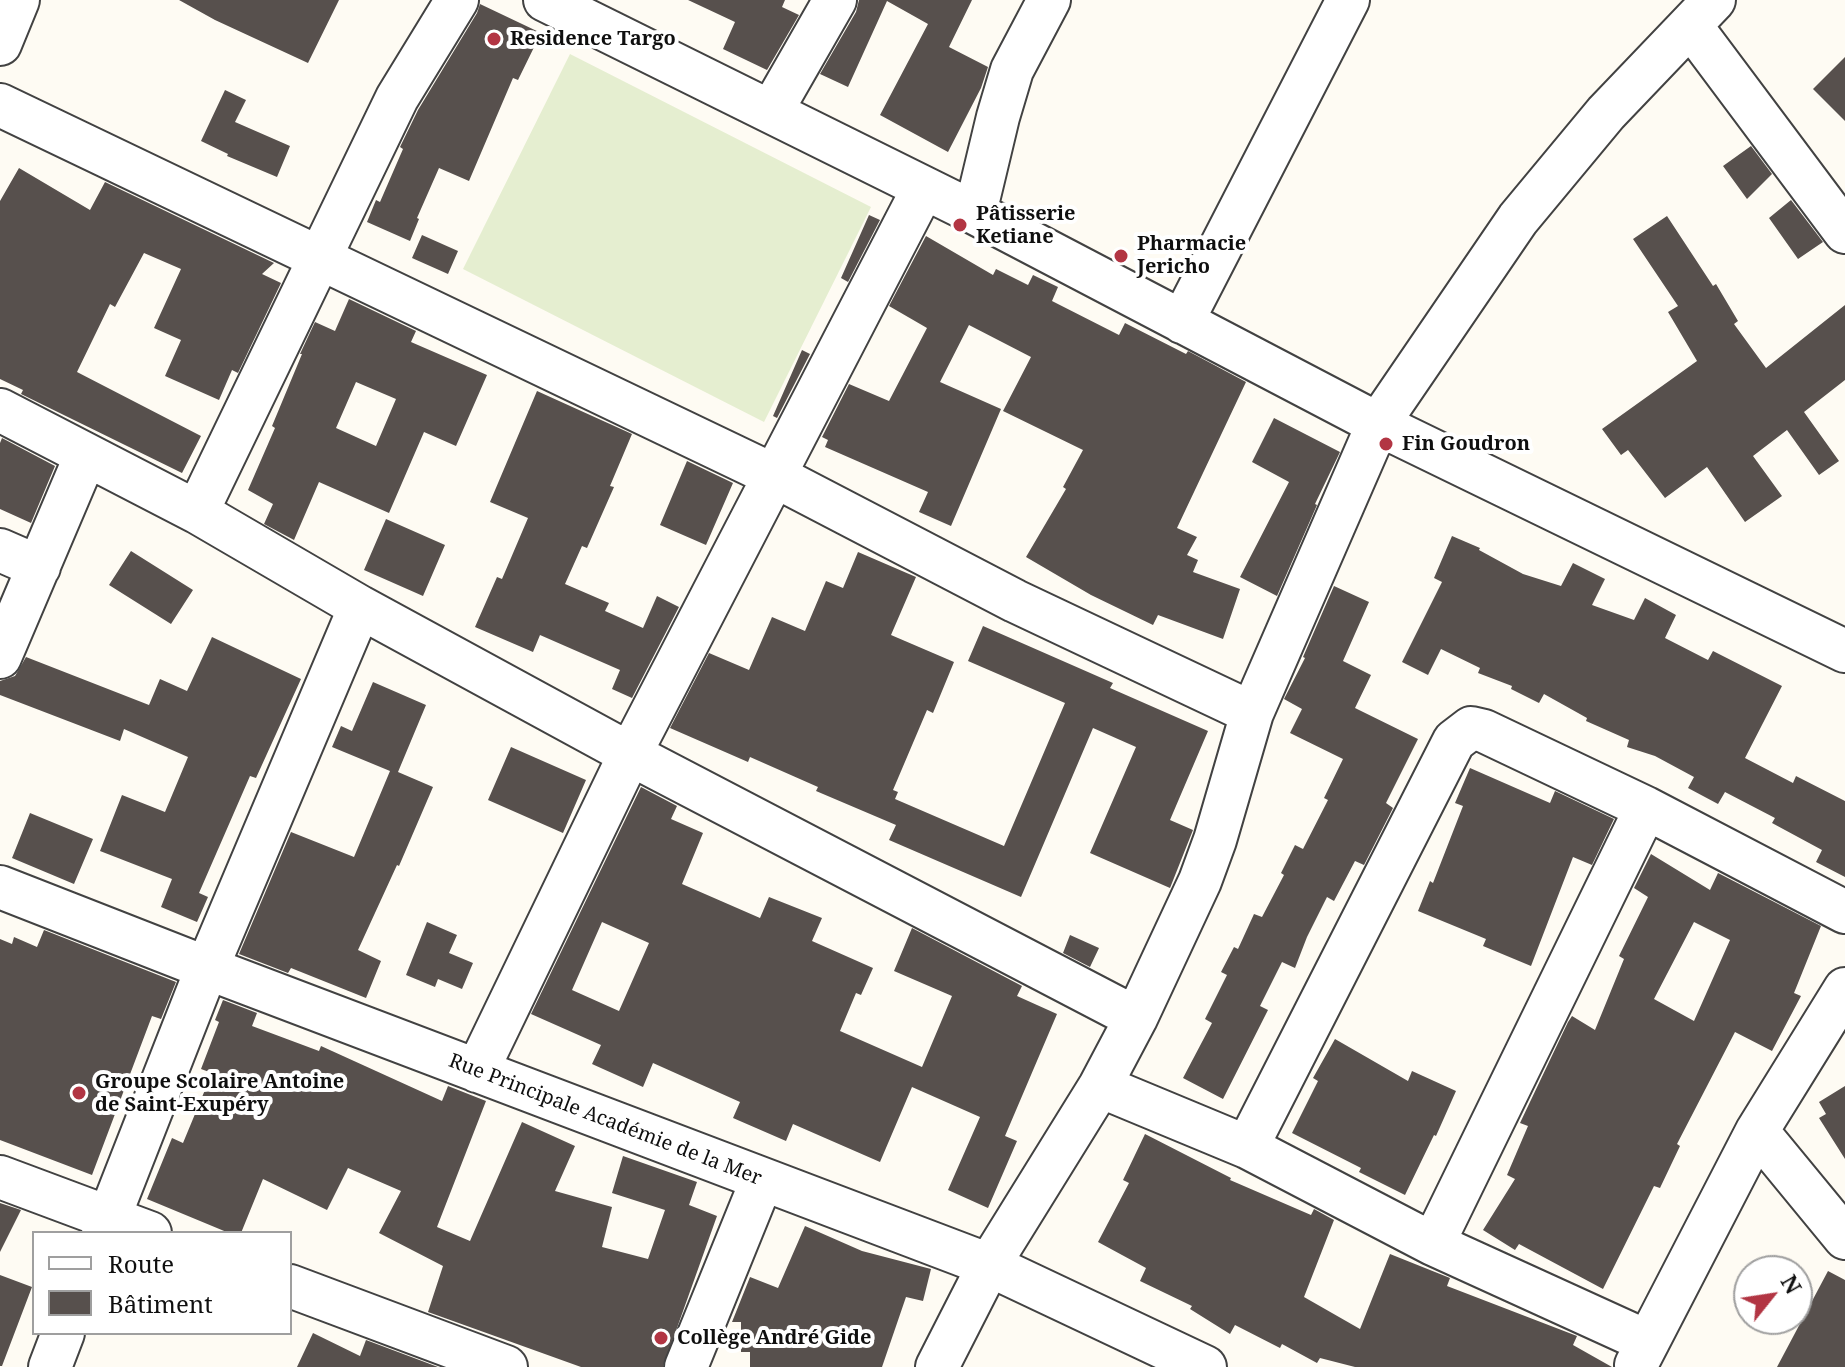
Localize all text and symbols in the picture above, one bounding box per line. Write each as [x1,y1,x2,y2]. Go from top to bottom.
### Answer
place label: Residence Targo [510,27,676,51]
marker: Residence Targo [485,30,503,48]
place label: Pâtisserie Ketiane [976,202,1076,249]
marker: Pâtisserie Ketiane [951,216,969,234]
place label: Pharmacie Jericho [1137,232,1246,279]
marker: Pharmacie Jericho [1112,247,1130,265]
place label: Fin Goudron [1402,432,1530,456]
marker: Fin Goudron [1377,435,1395,453]
street label: Rue Principale Académie de la Mer [445,1049,765,1191]
place label: Groupe Scolaire Antoine de Saint-Exupéry [95,1070,344,1117]
marker: Groupe Scolaire Antoine de Saint-Exupéry [70,1084,88,1102]
legend [32,1231,292,1335]
text: Route [108,1247,174,1280]
north arrow [1733,1255,1813,1335]
text: N [1775,1269,1809,1299]
text: Bâtiment [108,1287,213,1320]
place label: Collège André Gide [677,1326,871,1350]
marker: Collège André Gide [652,1329,670,1347]

